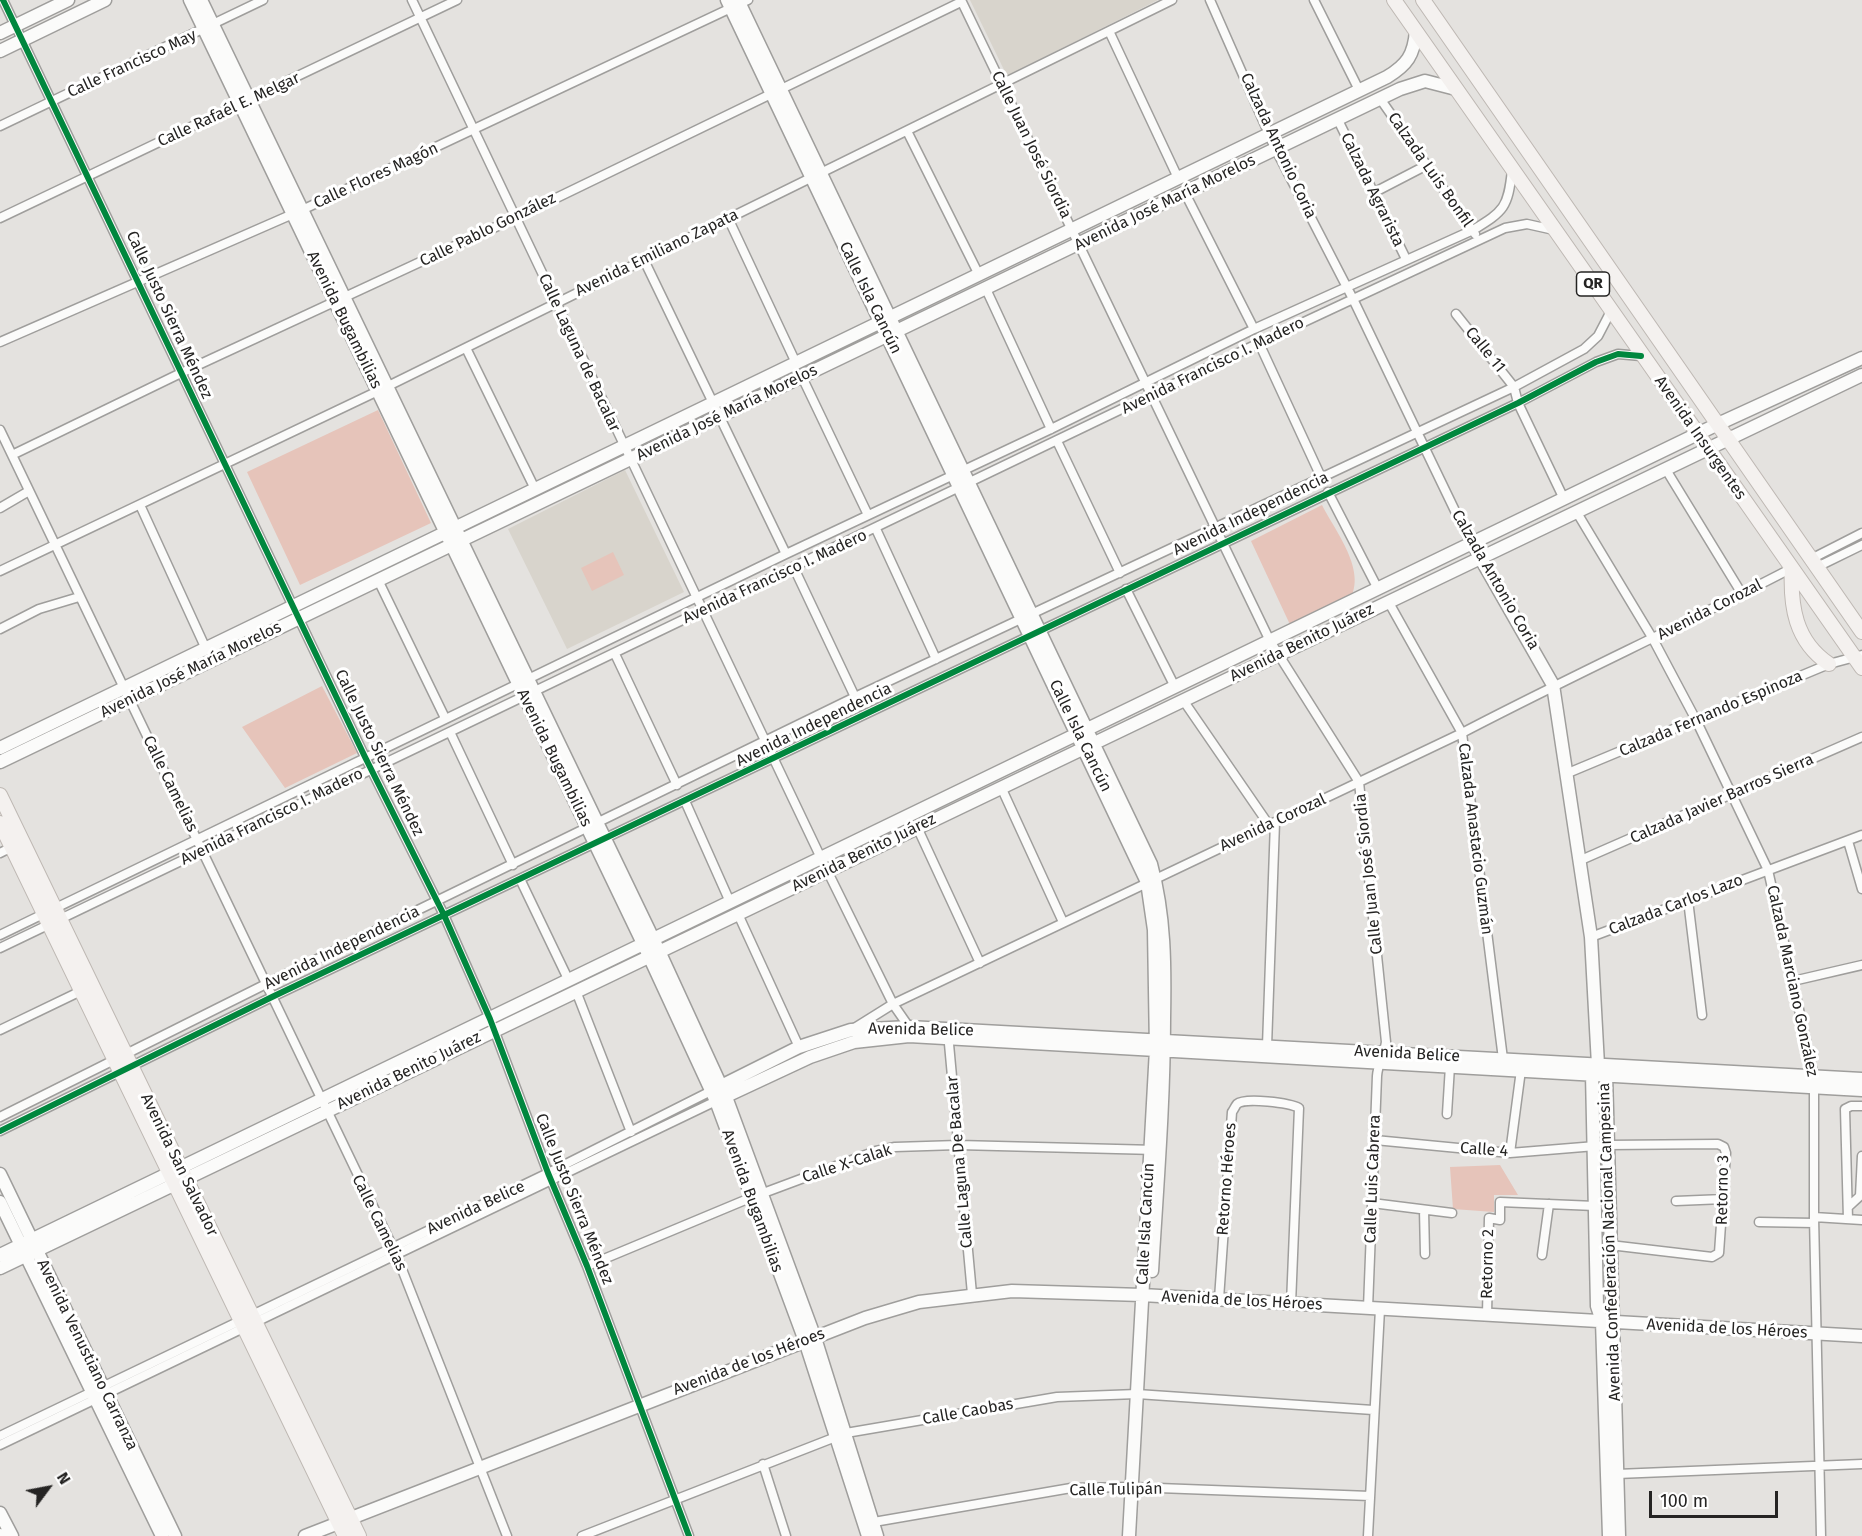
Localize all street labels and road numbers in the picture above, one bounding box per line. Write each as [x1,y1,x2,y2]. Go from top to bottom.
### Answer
street label: Calle Francisco May [65,26,199,102]
street label: Calle Juan José Siordia [987,68,1075,222]
street label: Calle Rafaél E. Melgar [155,69,303,151]
street label: Calzada Antonio Coria [1236,70,1320,222]
street label: Calzada Luis Bonfil [1383,109,1477,231]
street label: Calzada Agrarista [1336,130,1408,250]
street label: Calle Flores Magón [311,139,441,213]
street label: Avenida José María Morelos [1071,151,1259,255]
street label: Calle Pablo González [417,189,559,271]
street label: Avenida Emiliano Zapata [572,205,742,301]
street label: Calle Justo Sierra Méndez [122,228,216,402]
street label: Calle Isla Cancún [835,239,905,357]
street label: Avenida Bugambilias [302,248,386,392]
street label: Calle Laguna de Bacalar [534,271,624,435]
road number: QR [1576,272,1610,296]
street label: Avenida Francisco I. Madero [1119,313,1307,419]
street label: Calle 11 [1461,323,1509,377]
street label: Avenida José María Morelos [633,361,821,465]
street label: Avenida Insurgentes [1650,372,1750,504]
street label: Avenida Independencia [1170,468,1332,560]
street label: Calzada Antonio Coria [1447,507,1543,653]
street label: Avenida Francisco I. Madero [680,526,870,628]
street label: Avenida Corozal [1654,575,1766,645]
street label: Avenida Benito Juárez [1227,600,1377,686]
street label: Avenida José María Morelos [97,618,285,722]
street label: Calle Justo Sierra Méndez [330,667,428,839]
street label: Calzada Fernando Espinoza [1617,667,1805,761]
street label: Calle Isla Cancún [1045,677,1115,795]
street label: Avenida Independencia [733,679,895,771]
street label: Avenida Bugambilias [512,686,596,830]
street label: Calle Camelias [138,733,202,835]
street label: Calzada Anastacio Guzmán [1454,742,1496,936]
street label: Calzada Javier Barros Sierra [1627,750,1817,848]
street label: Avenida Francisco I. Madero [178,764,366,870]
street label: Avenida Corozal [1217,790,1329,856]
street label: Calle Juan José Siordia [1351,793,1387,955]
street label: Avenida Benito Juárez [789,810,939,896]
street label: Calzada Carlos Lazo [1606,871,1746,939]
street label: Calzada Marciano González [1762,884,1822,1078]
street label: Avenida Independencia [261,902,423,994]
street label: Avenida Belice [868,1019,974,1041]
street label: Avenida Benito Juárez [334,1028,484,1114]
street label: Avenida Belice [1354,1042,1460,1066]
street label: Calle Laguna De Bacalar [943,1075,977,1249]
street label: Avenida Confederación Nacional Campesina [1595,1082,1625,1402]
street label: Avenida San Salvador [136,1091,222,1239]
street label: Calle Justo Sierra Méndez [531,1111,617,1287]
street label: Calle Luis Cabrera [1361,1114,1385,1244]
street label: Retorno Héroes [1213,1122,1241,1236]
street label: Avenida Bugambilias [717,1127,787,1275]
street label: Calle 4 [1459,1139,1509,1161]
street label: Calle X-Calak [800,1141,894,1187]
street label: Retorno 3 [1713,1155,1733,1225]
street label: Calle Isla Cancún [1133,1162,1159,1286]
street label: Calle Camelias [347,1172,411,1274]
street label: Avenida Belice [424,1177,528,1239]
street label: Retorno 2 [1478,1229,1498,1299]
street label: Avenida Venustiano Carranza [32,1256,142,1454]
street label: Avenida de los Héroes [1161,1287,1323,1315]
street label: Avenida de los Héroes [1646,1315,1808,1343]
street label: Avenida de los Héroes [670,1324,828,1400]
street label: Calle Caobas [921,1395,1015,1429]
street label: Calle Tulipán [1069,1480,1163,1500]

